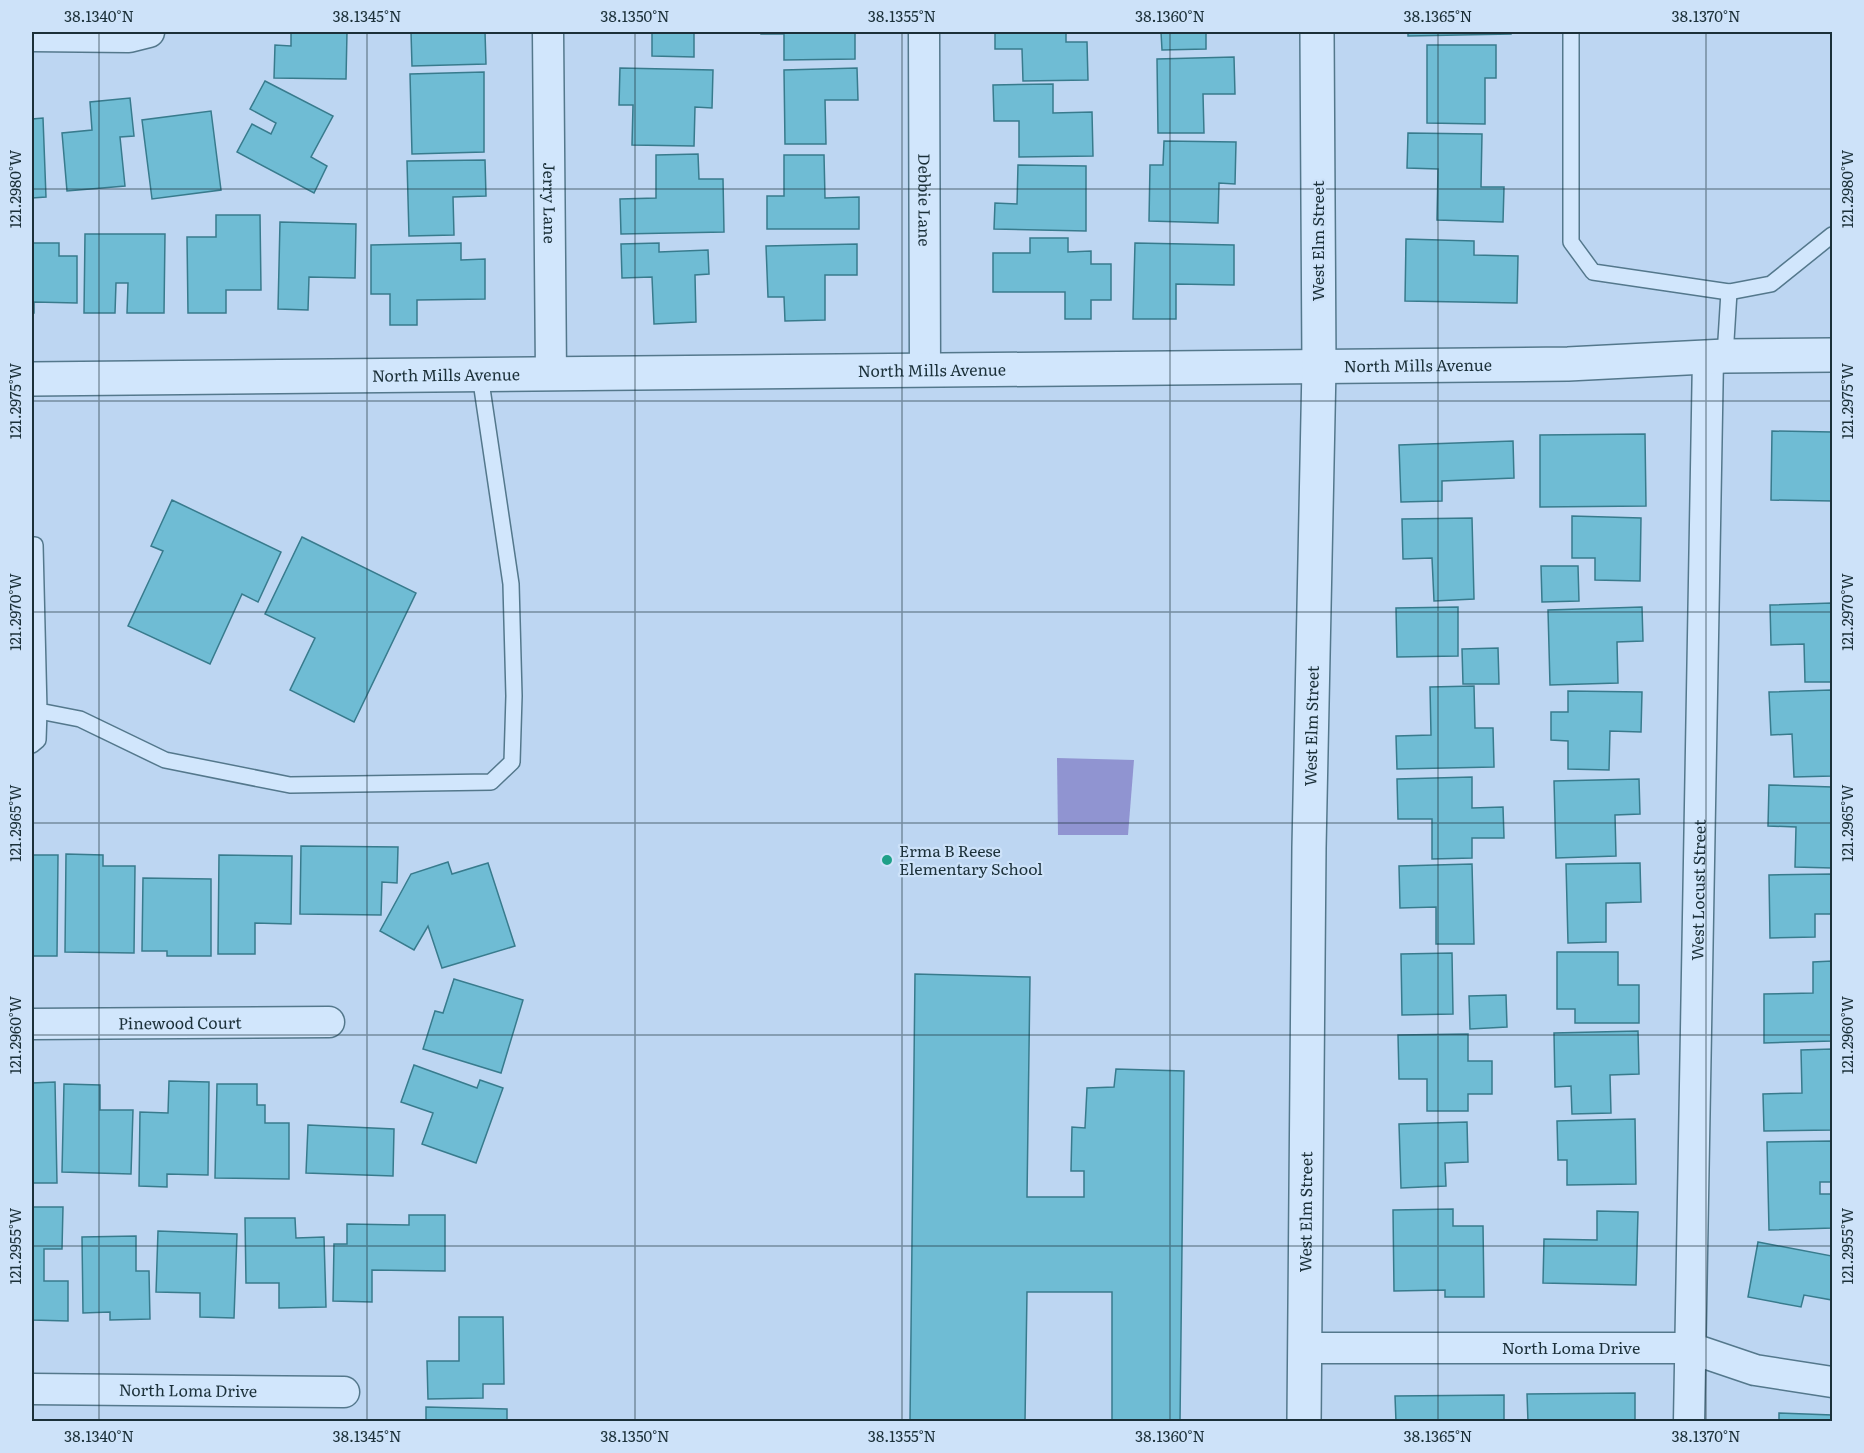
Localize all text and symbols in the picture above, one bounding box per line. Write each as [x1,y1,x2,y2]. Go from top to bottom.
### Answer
text: 38.1340°N [64,4,134,27]
text: 38.1345°N [333,4,401,27]
text: 38.1350°N [600,4,670,27]
text: 38.1355°N [868,4,936,27]
text: 38.1360°N [1135,4,1205,27]
text: 38.1365°N [1404,4,1472,27]
text: 38.1370°N [1672,4,1740,27]
text: 121.2980°W [3,149,26,228]
text: 121.2980°W [1835,149,1858,228]
street label: Debbie Lane [913,153,938,247]
street label: Jerry Lane [538,162,563,244]
street label: West Elm Street [1305,180,1329,301]
street label: North Mills Avenue [1344,352,1492,377]
street label: North Mills Avenue [858,356,1006,382]
street label: North Mills Avenue [372,361,520,387]
text: 121.2975°W [3,362,26,439]
text: 121.2975°W [1835,362,1858,439]
text: 121.2970°W [3,573,26,651]
text: 121.2970°W [1835,573,1858,651]
street label: West Elm Street [1297,665,1324,787]
text: 121.2965°W [3,784,26,862]
text: 121.2965°W [1835,784,1858,862]
street label: West Locust Street [1684,819,1711,961]
place label: Erma B Reese Elementary School [899,838,1043,880]
marker: Erma B Reese Elementary School [880,853,894,867]
text: 121.2960°W [3,995,26,1074]
text: 121.2960°W [1835,995,1858,1074]
street label: Pinewood Court [118,1010,242,1034]
street label: West Elm Street [1292,1151,1317,1273]
text: 121.2955°W [3,1207,26,1284]
text: 121.2955°W [1835,1207,1858,1284]
street label: North Loma Drive [1502,1335,1640,1359]
street label: North Loma Drive [119,1377,257,1402]
text: 38.1340°N [64,1424,134,1447]
text: 38.1345°N [333,1424,401,1447]
text: 38.1350°N [600,1424,670,1447]
text: 38.1355°N [868,1424,936,1447]
text: 38.1360°N [1135,1424,1205,1447]
text: 38.1365°N [1404,1424,1472,1447]
text: 38.1370°N [1672,1424,1740,1447]

